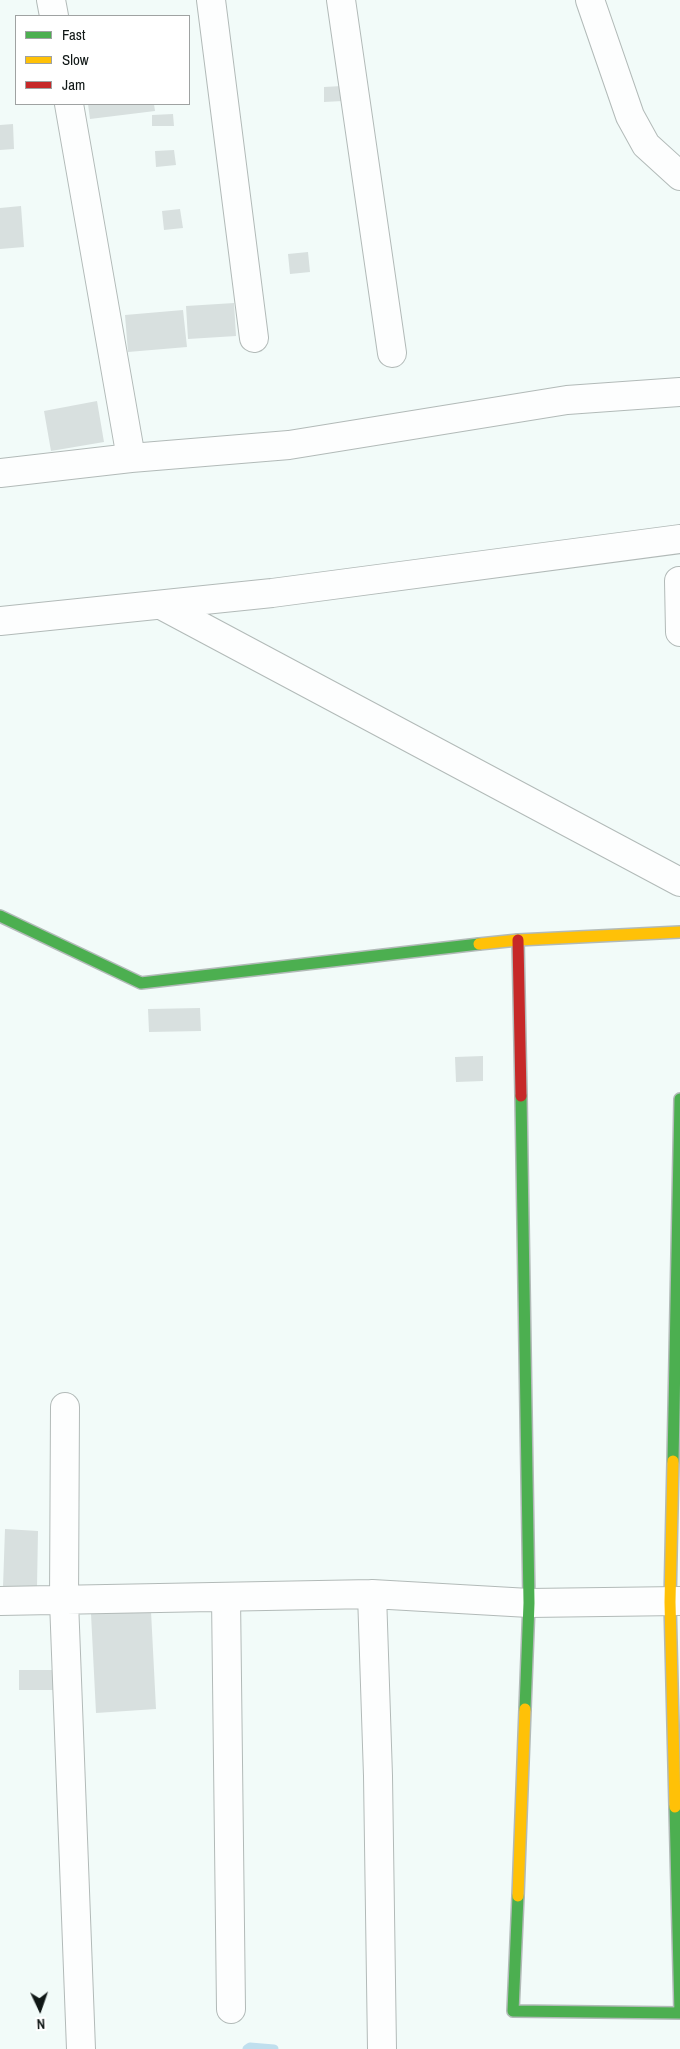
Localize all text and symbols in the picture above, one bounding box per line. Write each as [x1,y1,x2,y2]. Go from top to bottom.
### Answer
legend [15,15,190,105]
text: Fast [62,24,85,45]
text: Slow [62,49,89,70]
text: Jam [62,74,85,95]
north arrow [15,1984,65,2034]
text: N [36,2015,45,2033]

